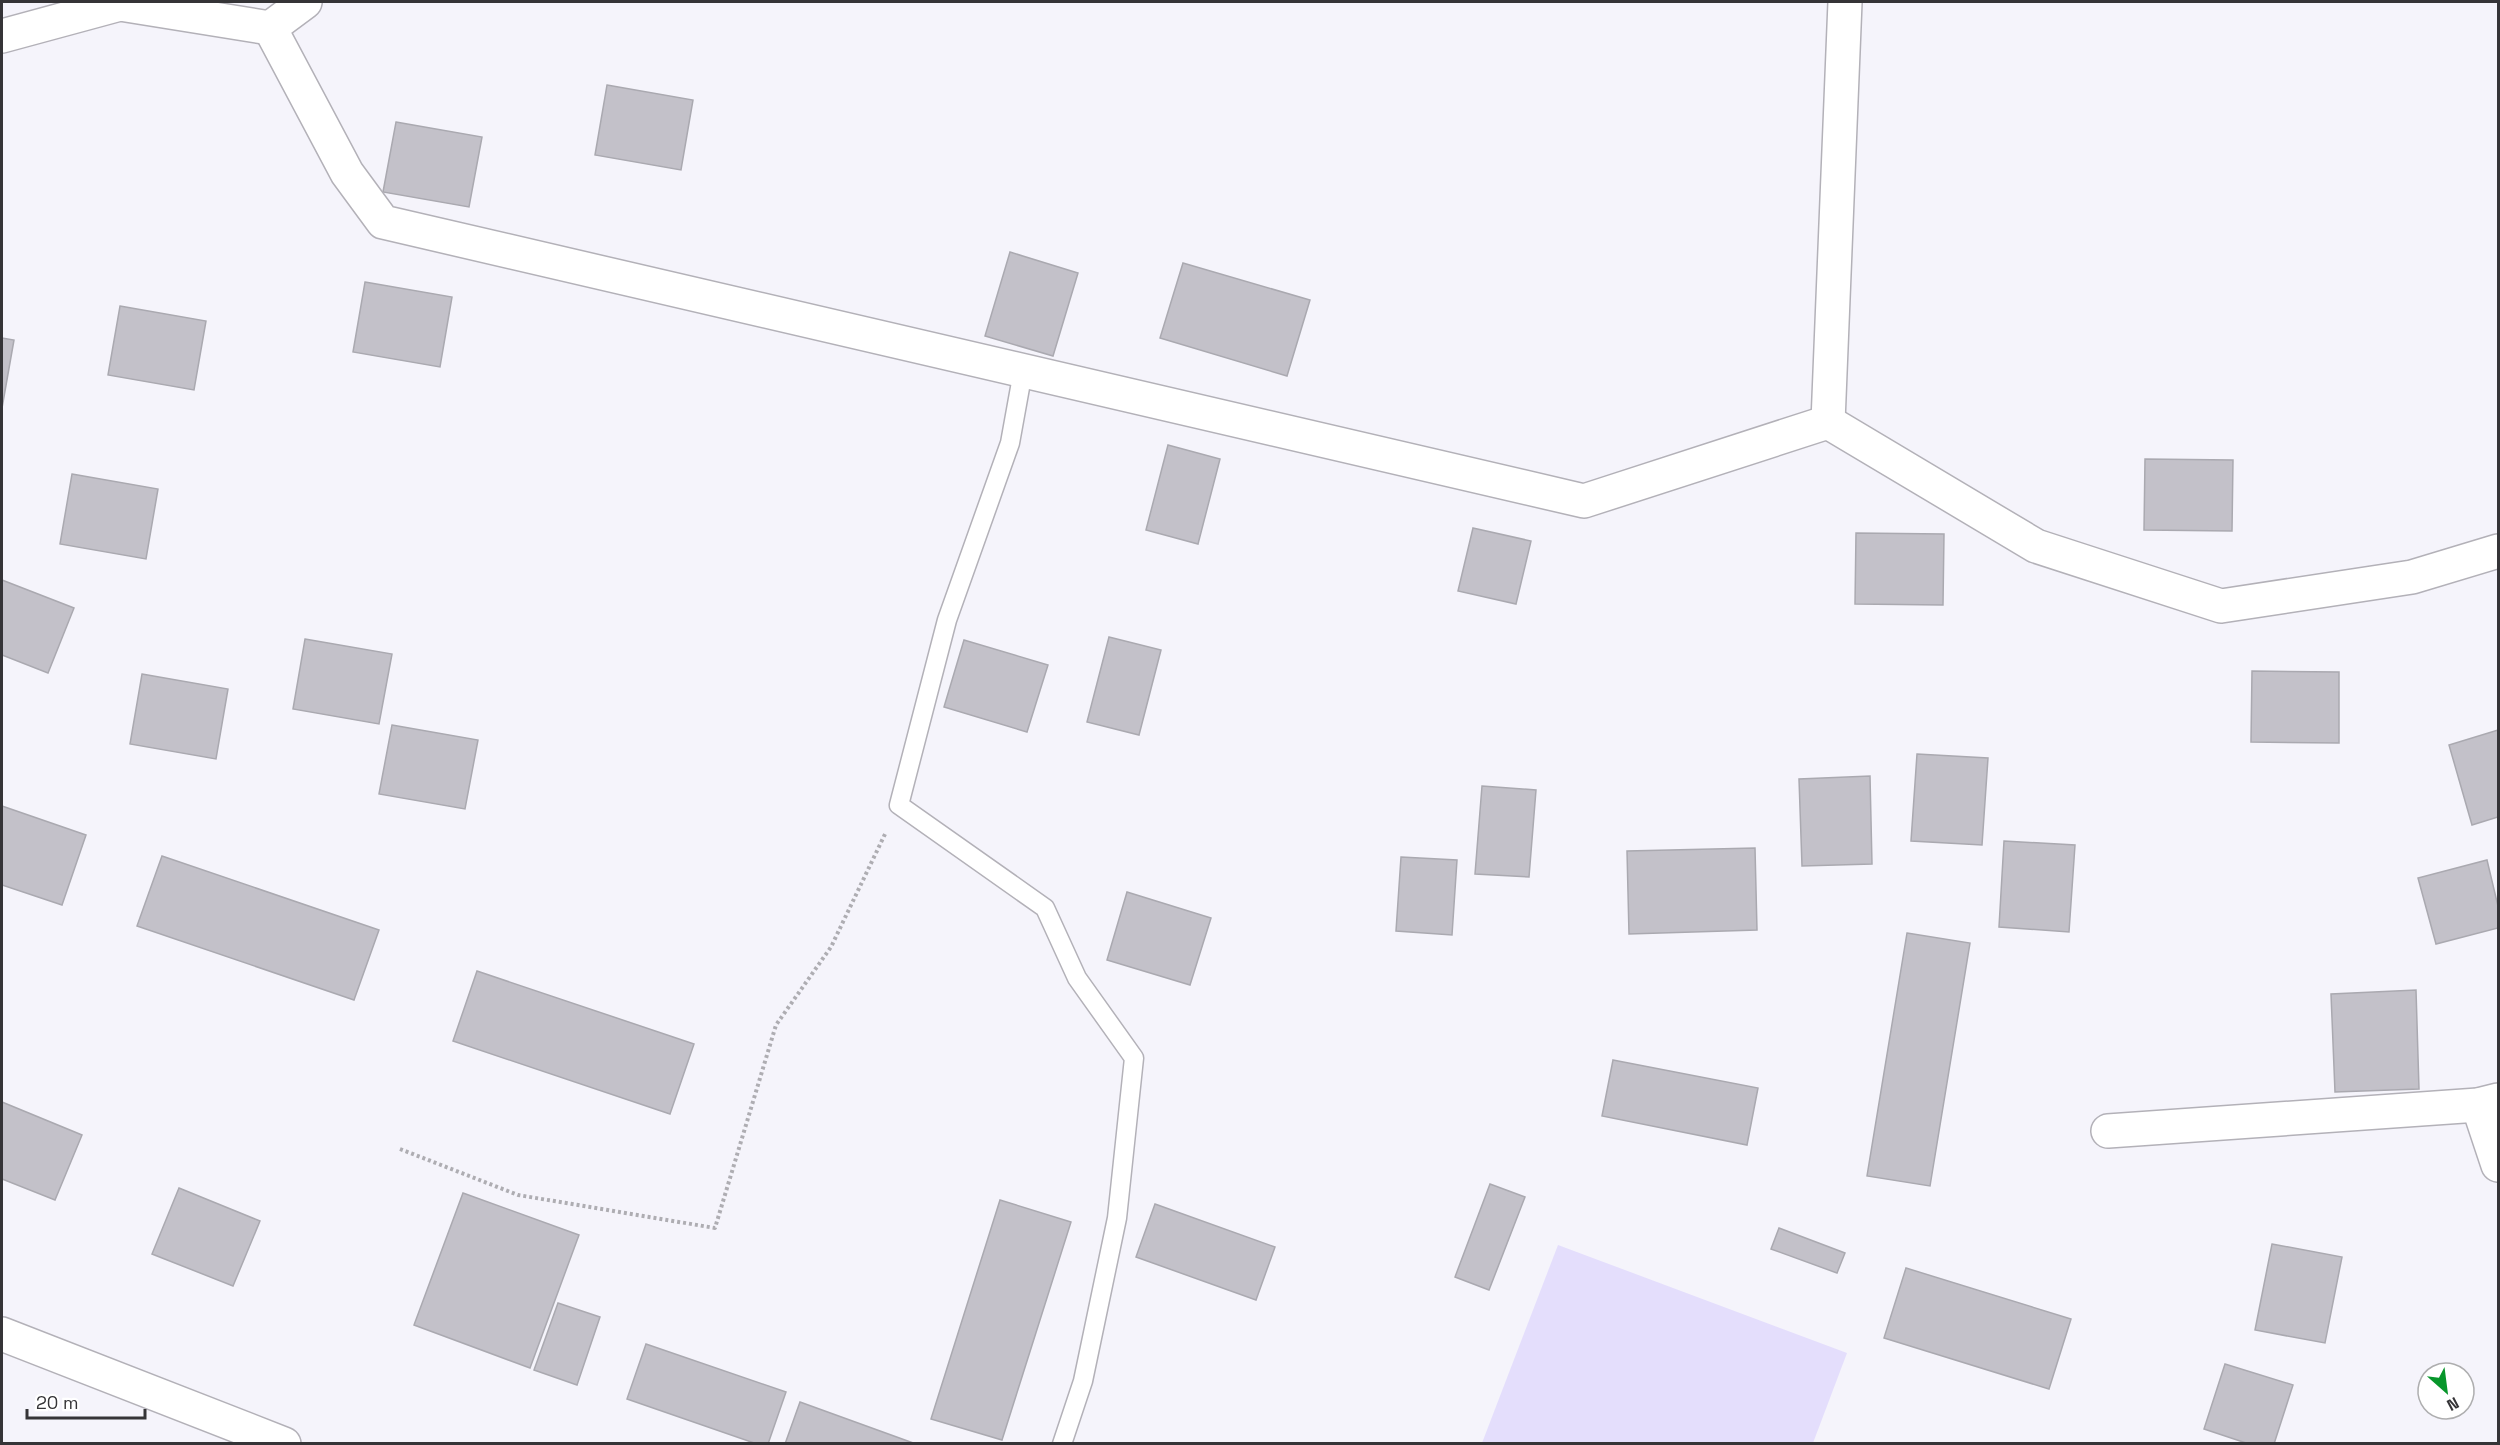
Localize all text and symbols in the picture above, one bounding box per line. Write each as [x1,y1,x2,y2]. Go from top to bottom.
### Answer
north arrow [2416,1361,2476,1421]
scale bar [27,1382,146,1420]
text: 20 m [36,1391,79,1414]
text: N [2443,1392,2462,1416]

